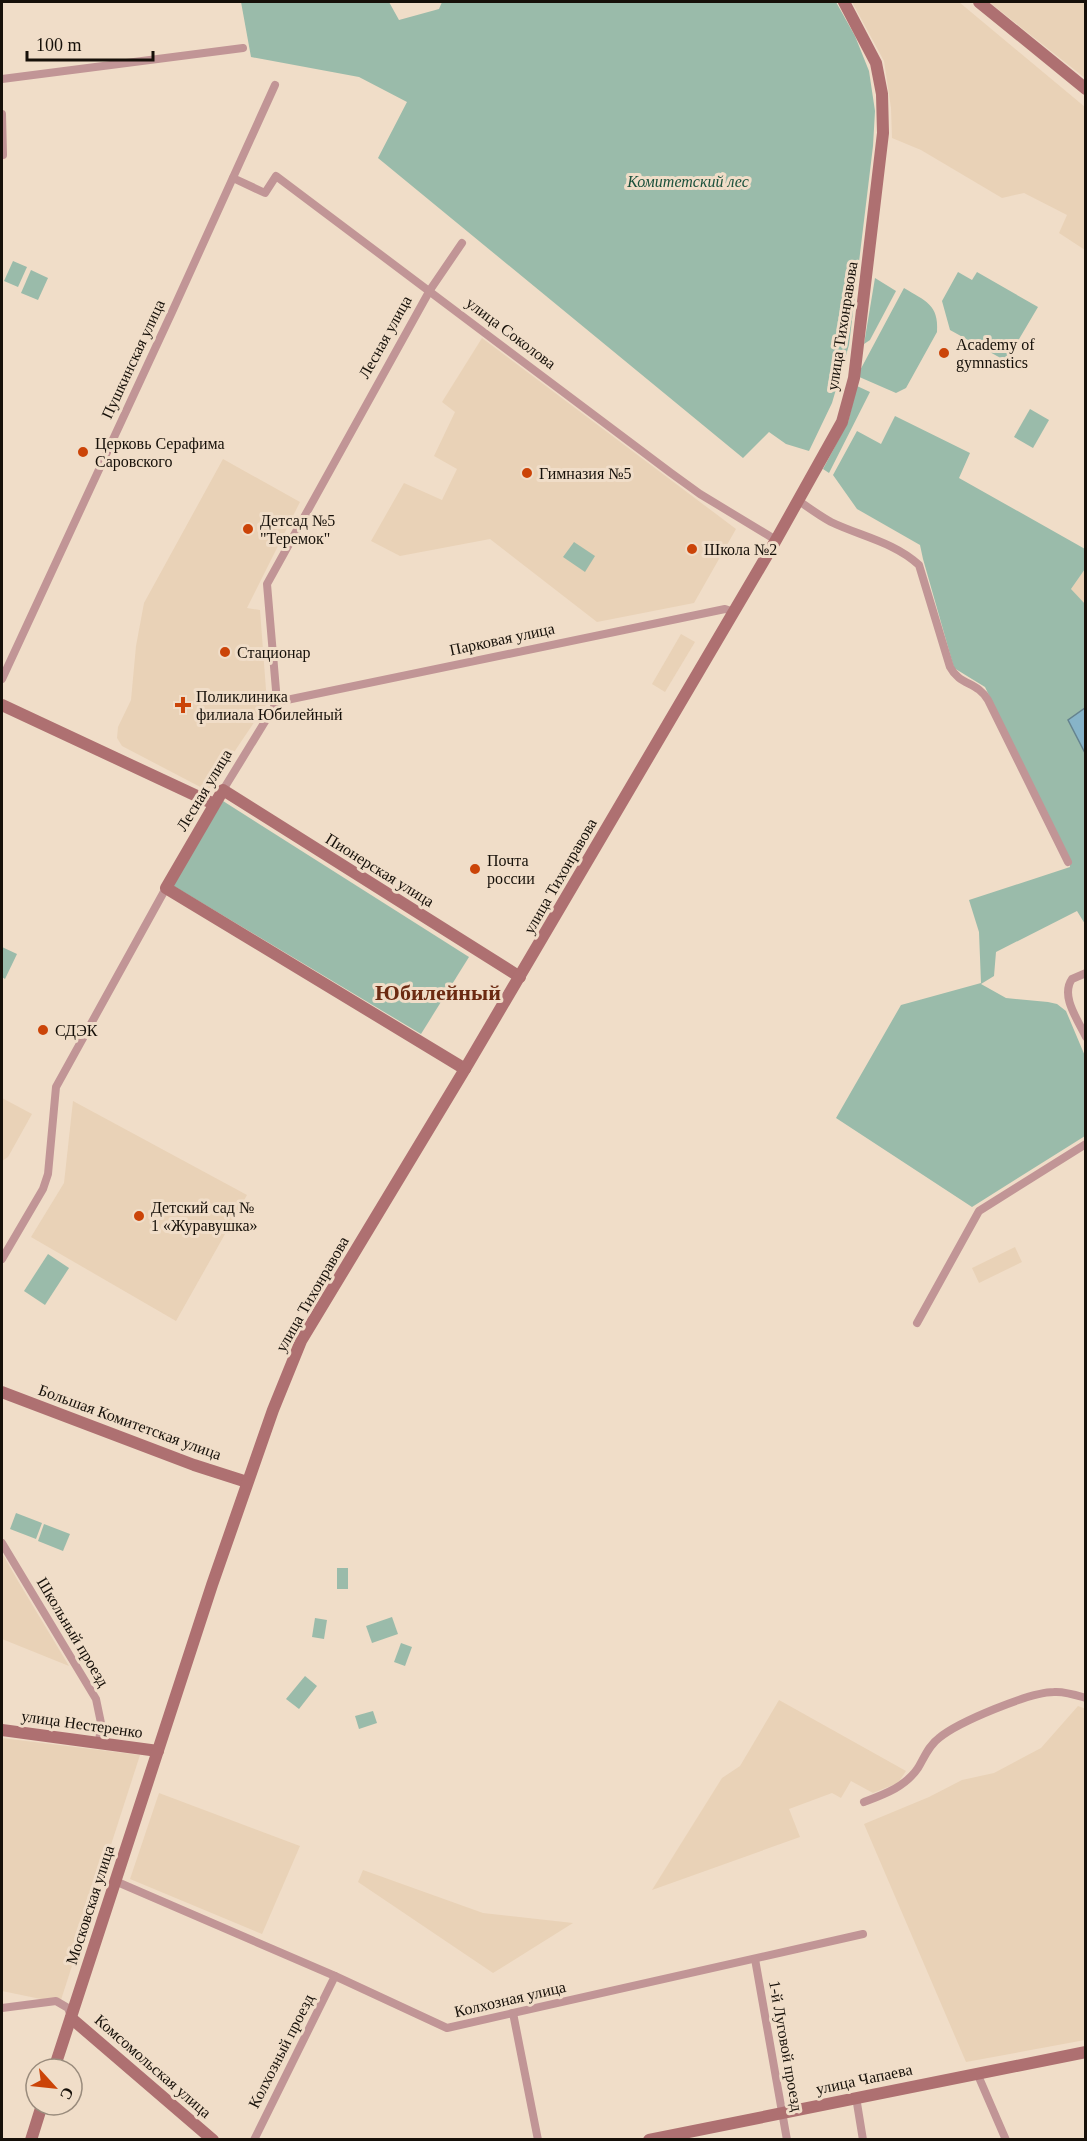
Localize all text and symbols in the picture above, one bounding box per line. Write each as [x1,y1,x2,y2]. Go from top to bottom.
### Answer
scale bar [27,24,153,62]
text: 100 m [36,35,82,55]
park label: Комитетский лес [626,173,749,190]
street label: улица Тихонравова [823,260,862,392]
street label: Лесная улица [355,293,416,382]
street label: улица Соколова [462,294,559,373]
street label: Пушкинская улица [98,297,169,422]
place label: Academy of gymnastics [956,336,1035,372]
marker: Academy of gymnastics [937,346,951,360]
place label: Церковь Серафима Саровского [95,435,225,471]
marker: Церковь Серафима Саровского [76,445,90,459]
place label: Гимназия №5 [539,465,632,482]
marker: Гимназия №5 [520,466,534,480]
place label: Детсад №5 "Теремок" [260,512,335,548]
marker: Детсад №5 "Теремок" [241,522,255,536]
place label: Школа №2 [704,541,777,558]
marker: Школа №2 [685,542,699,556]
street label: Парковая улица [448,620,556,659]
place label: Стационар [237,644,311,662]
marker: Стационар [218,645,232,659]
place label: Поликлиника филиала Юбилейный [196,688,343,724]
marker: Поликлиника филиала Юбилейный [174,696,192,714]
street label: Лесная улица [173,746,236,834]
street label: улица Тихонравова [520,815,601,937]
street label: Пионерская улица [322,830,437,911]
place label: Почта россии [487,852,535,888]
marker: Почта россии [468,862,482,876]
district label: Юбилейный [375,980,501,1005]
place label: СДЭК [55,1022,98,1040]
marker: СДЭК [36,1023,50,1037]
place label: Детский сад № 1 «Журавушка» [151,1199,258,1235]
marker: Детский сад № 1 «Журавушка» [132,1209,146,1223]
street label: улица Тихонравова [272,1233,353,1355]
street label: Большая Комитетская улица [36,1381,224,1464]
street label: Школьный проезд [33,1574,112,1690]
street label: улица Нестеренко [20,1707,144,1742]
street label: Московская улица [63,1843,118,1967]
street label: Колхозная улица [453,1978,568,2021]
street label: 1-й Луговой проезд [765,1979,806,2113]
street label: Колхозный проезд [245,1991,318,2111]
street label: Комсомольская улица [91,2011,215,2122]
north arrow [24,2057,84,2117]
street label: улица Чапаева [814,2060,914,2098]
text: С [57,2085,77,2103]

